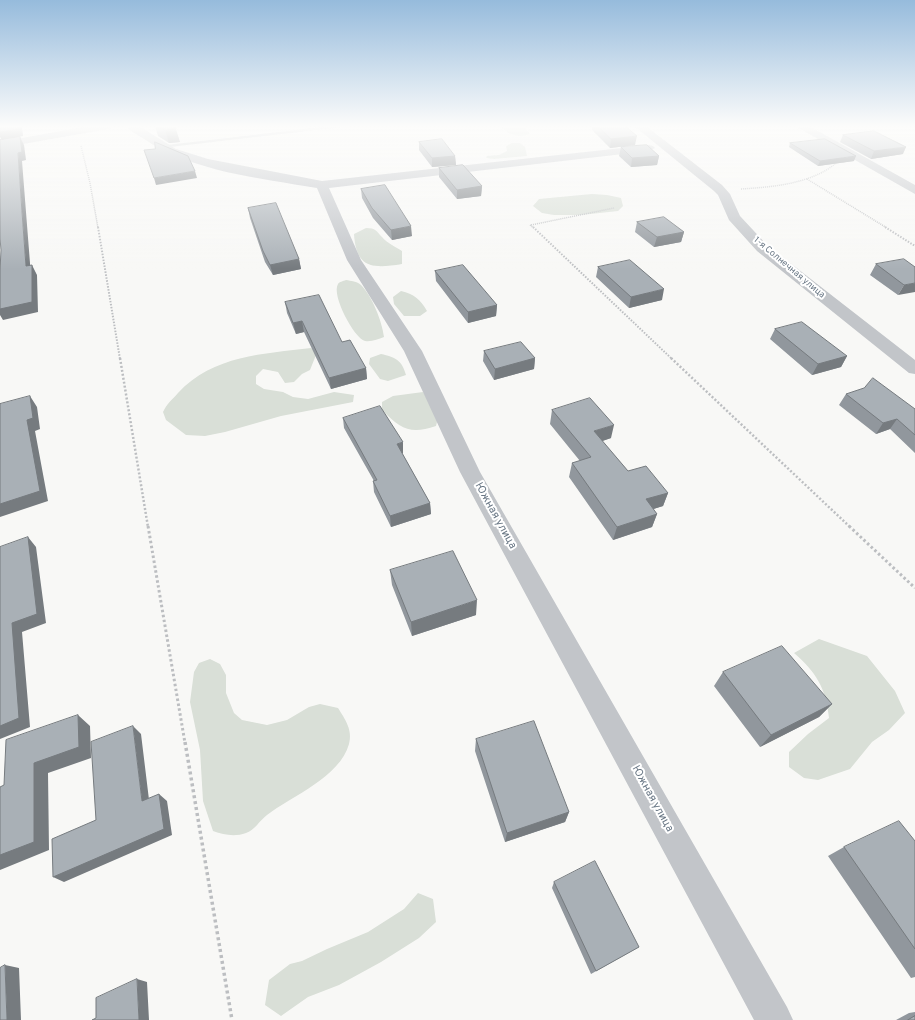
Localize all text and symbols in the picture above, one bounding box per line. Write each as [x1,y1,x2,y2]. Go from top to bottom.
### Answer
street label: 1-я Солнечная улица [751,235,827,301]
street label: Южная улица [471,481,519,551]
street label: Южная улица [628,764,676,834]

